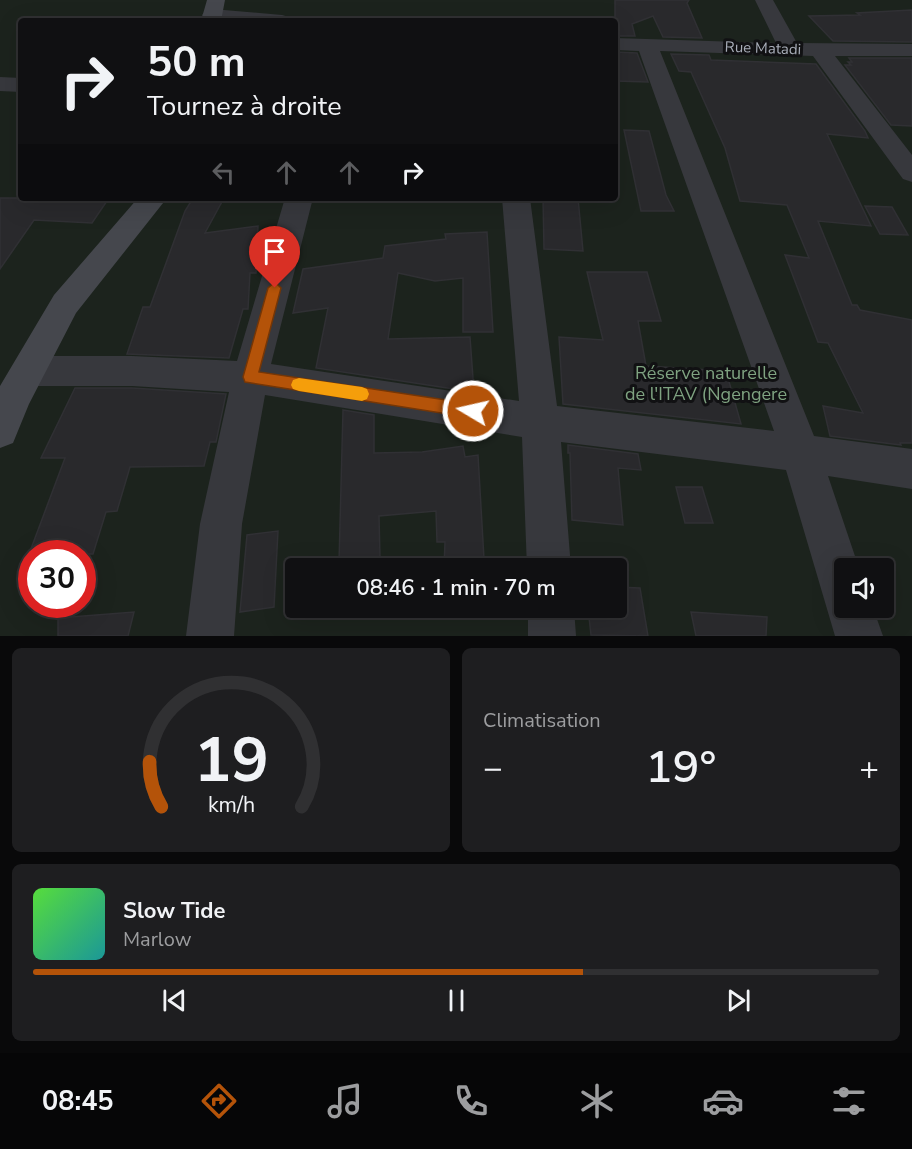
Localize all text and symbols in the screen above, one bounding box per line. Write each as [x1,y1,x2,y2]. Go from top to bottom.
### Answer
text: 50 m [147,34,246,91]
street label: Rue Matadi [724,37,802,59]
icon: right [48,42,126,120]
text: Tournez à droite [147,88,342,125]
icon: left [207,156,240,189]
icon: ahead [270,156,303,189]
icon: ahead [333,156,366,189]
icon: right [396,156,429,189]
pin [249,226,300,288]
icon: arrive [258,235,291,268]
park label: Réserve naturelle de l'ITAV (Ngengere [625,361,787,406]
position arrow [441,379,505,443]
speed limit sign: 30 [18,540,96,618]
map controls [834,558,894,618]
button: sound [834,558,894,618]
text: 08:46 · 1 min · 70 m [357,573,555,603]
text: Climatisation [483,707,601,734]
text: 19 [194,718,268,803]
text: 19° [646,737,716,798]
text: − [483,746,503,791]
text: + [859,746,879,791]
text: km/h [207,790,255,820]
text: Slow Tide [123,896,225,926]
text: Marlow [123,926,191,953]
icon: previous [158,984,191,1017]
icon: pause [440,984,473,1017]
icon: next [722,984,755,1017]
icon: directions [198,1080,240,1122]
icon: music [324,1080,366,1122]
icon: phone [450,1080,492,1122]
icon: climate [576,1080,618,1122]
icon: car [702,1080,744,1122]
icon: filters [828,1080,870,1122]
text: 08:45 [42,1083,114,1120]

